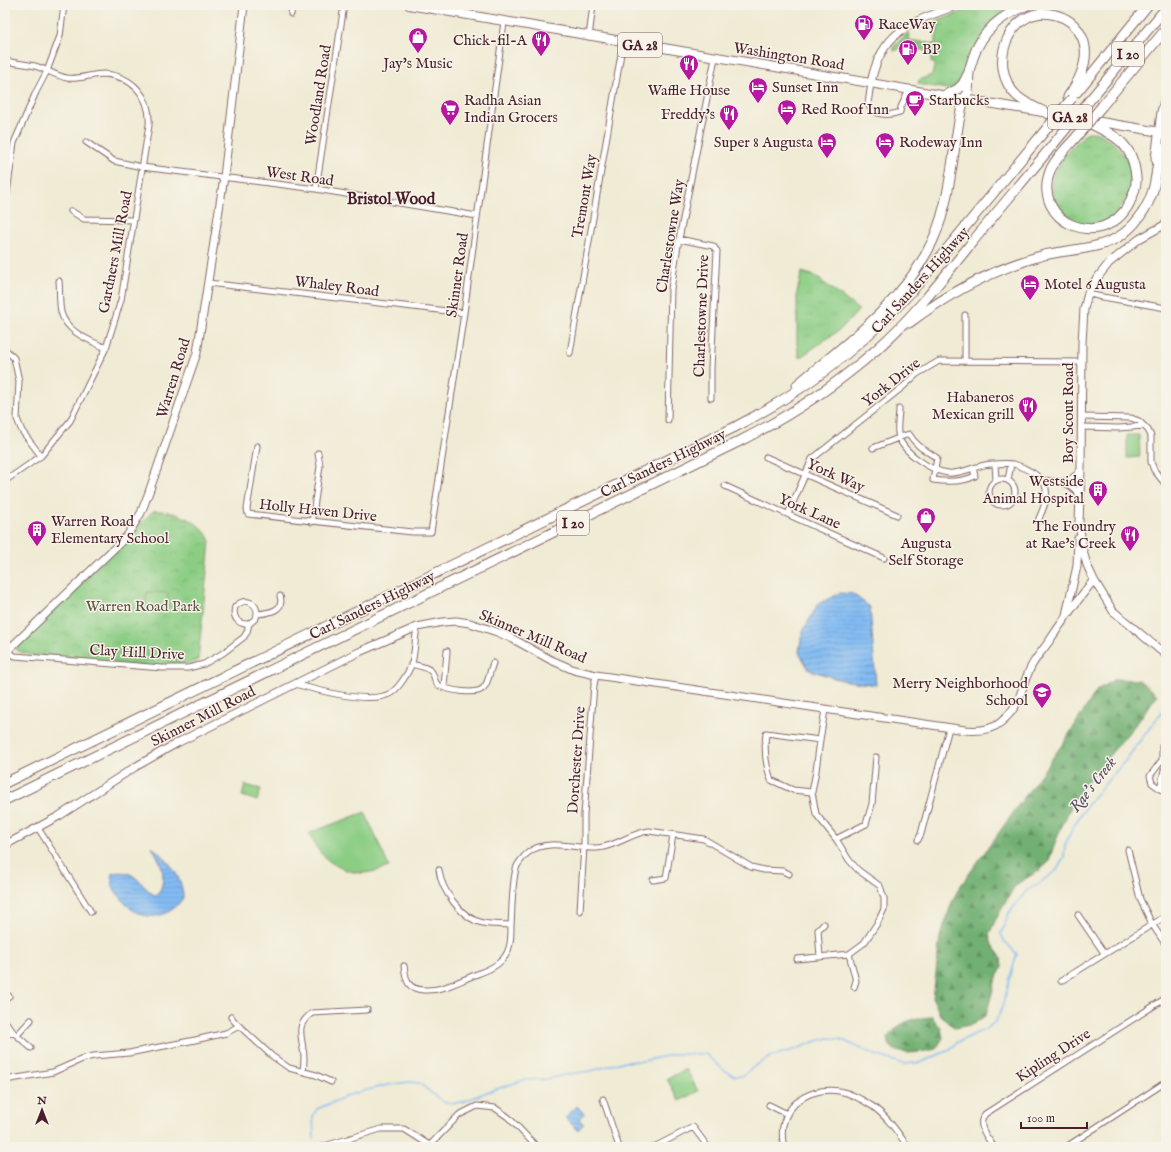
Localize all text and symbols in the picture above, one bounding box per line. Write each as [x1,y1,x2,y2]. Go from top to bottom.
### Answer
fuel station icon: RaceWay [853,13,875,41]
place label: RaceWay [878,15,936,34]
shop icon: Jay's Music [407,26,429,54]
restaurant icon: Chick-fil-A [530,29,552,57]
place label: Chick-fil-A [453,31,528,50]
road number: GA 28 [618,33,662,57]
street label: Washington Road [732,38,847,75]
fuel station icon: BP [897,38,919,66]
place label: BP [922,40,941,59]
road number: I 20 [1112,42,1144,66]
street label: Woodland Road [301,43,336,147]
restaurant icon: Waffle House [678,53,700,81]
place label: Jay's Music [381,54,453,73]
hotel icon: Sunset Inn [747,76,769,104]
place label: Sunset Inn [772,78,838,97]
place label: Waffle House [648,81,730,100]
cafe icon: Starbucks [904,89,926,117]
place label: Radha Asian Indian Grocers [464,91,558,127]
place label: Starbucks [929,91,989,110]
supermarket icon: Radha Asian Indian Grocers [439,98,461,126]
hotel icon: Red Roof Inn [776,98,798,126]
place label: Red Roof Inn [801,100,889,119]
restaurant icon: Freddy's [718,103,740,131]
place label: Freddy's [661,105,715,124]
road number: GA 28 [1048,105,1092,129]
hotel icon: Super 8 Augusta [816,131,838,159]
hotel icon: Rodeway Inn [874,131,896,159]
place label: Super 8 Augusta [714,133,814,152]
place label: Rodeway Inn [899,133,983,152]
street label: Tremont Way [568,152,601,240]
street label: West Road [265,162,336,191]
street label: Charlestowne Way [652,177,689,294]
street label: Gardners Mill Road [94,188,137,315]
district label: Bristol Wood [347,190,436,210]
street label: Carl Sanders Highway [867,222,974,338]
street label: Skinner Road [442,231,473,319]
street label: Charlestowne Drive [690,254,713,378]
street label: Whaley Road [294,272,381,301]
hotel icon: Motel 6 Augusta [1019,273,1041,301]
place label: Motel 6 Augusta [1044,275,1146,294]
street label: Warren Road [152,335,195,421]
street label: York Drive [858,354,924,411]
street label: Boy Scout Road [1059,362,1078,463]
place label: Habaneros Mexican grill [932,388,1015,424]
restaurant icon: Habaneros Mexican grill [1017,395,1039,423]
street label: Carl Sanders Highway [597,424,730,502]
street label: York Way [804,454,868,497]
place label: Westside Animal Hospital [982,472,1085,508]
building icon: Westside Animal Hospital [1087,479,1109,507]
street label: York Lane [776,489,844,534]
street label: Holly Haven Drive [258,495,378,526]
shop icon: Augusta Self Storage [915,506,937,534]
road number: I 20 [557,511,589,535]
place label: Warren Road Elementary School [51,512,170,548]
place label: The Foundry at Rae's Creek [1026,517,1117,553]
building icon: Warren Road Elementary School [26,519,48,547]
restaurant icon: The Foundry at Rae's Creek [1119,524,1141,552]
place label: Augusta Self Storage [888,534,964,570]
street label: Carl Sanders Highway [306,566,439,644]
park label: Warren Road Park [86,597,201,616]
street label: Skinner Mill Road [476,605,590,668]
street label: Clay Hill Drive [89,641,185,664]
place label: Merry Neighborhood School [892,674,1029,710]
street label: Skinner Mill Road [148,681,260,751]
school or university icon: Merry Neighborhood School [1031,681,1053,709]
street label: Dorchester Drive [563,705,590,815]
water label: Rae's Creek [1066,753,1122,817]
street label: Kipling Drive [1012,1024,1094,1087]
north arrow [22,1090,62,1130]
text: N [36,1094,47,1108]
scale bar [1021,1104,1087,1130]
text: 100 m [1027,1111,1055,1126]

